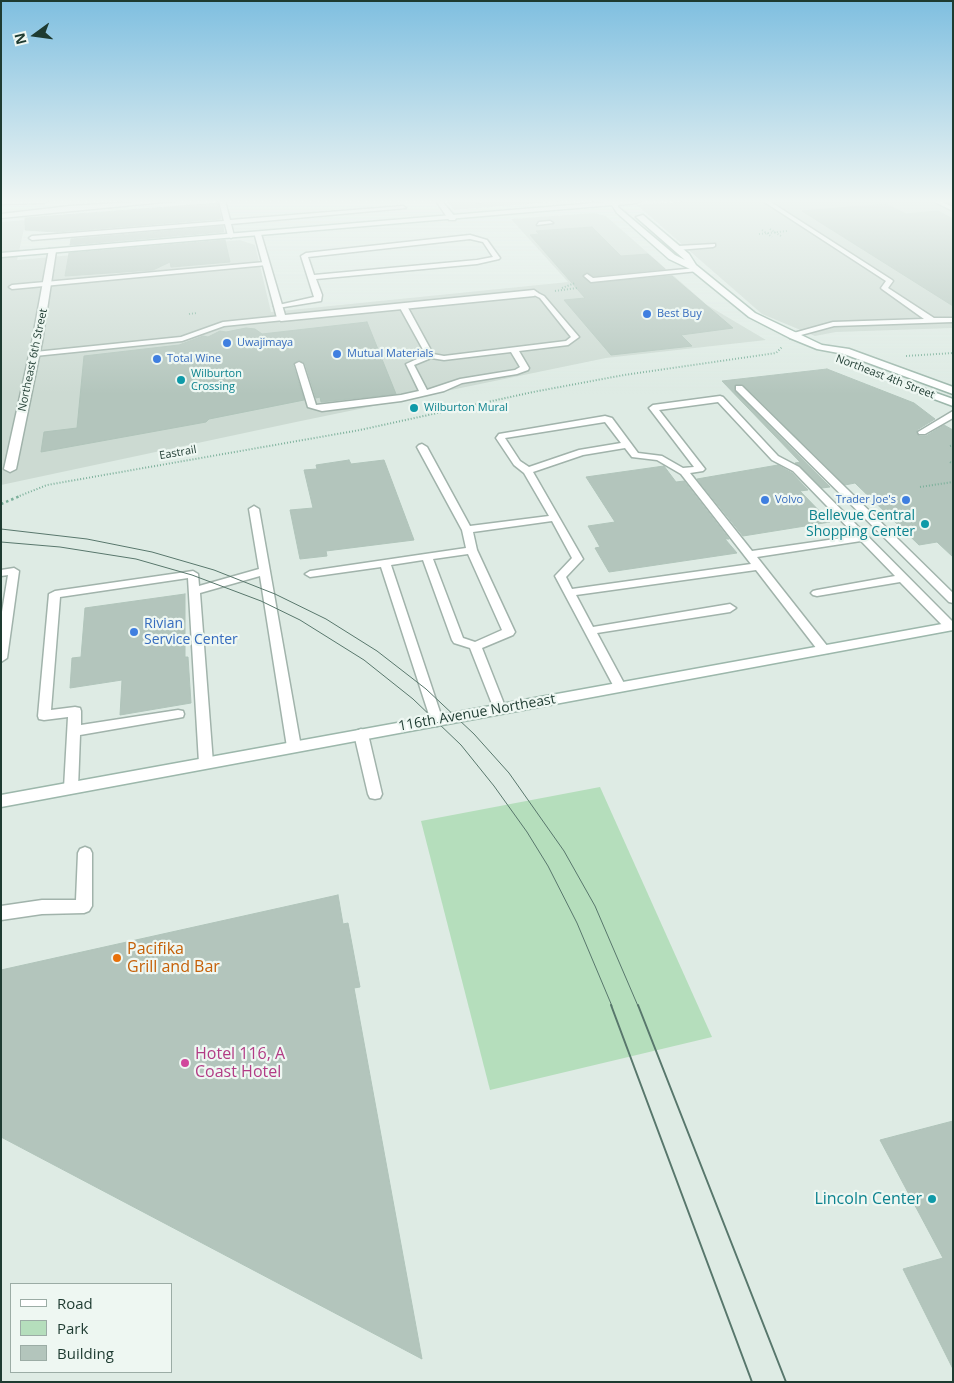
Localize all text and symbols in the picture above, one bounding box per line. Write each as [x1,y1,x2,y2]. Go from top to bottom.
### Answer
north arrow [10,10,60,60]
text: N [9,31,31,47]
street label: Northeast 6th Street [16,307,50,413]
place label: Best Buy [657,307,702,321]
marker: Best Buy [641,308,653,320]
place label: Uwajimaya [237,336,293,350]
marker: Uwajimaya [221,337,233,349]
place label: Mutual Materials [347,347,434,361]
marker: Mutual Materials [331,348,343,360]
place label: Total Wine [167,352,221,366]
street label: Northeast 4th Street [834,352,936,402]
marker: Total Wine [151,353,163,365]
place label: Wilburton Crossing [191,367,242,393]
marker: Wilburton Crossing [175,374,187,386]
place label: Wilburton Mural [424,401,508,415]
marker: Wilburton Mural [408,402,420,414]
street label: Eastrail [158,443,198,463]
place label: Volvo [775,493,803,507]
place label: Trader Joe's [836,493,896,507]
marker: Volvo [759,494,771,506]
marker: Trader Joe's [900,494,912,506]
place label: Bellevue Central Shopping Center [806,508,915,540]
marker: Bellevue Central Shopping Center [919,518,931,530]
place label: Rivian Service Center [144,616,238,648]
marker: Rivian Service Center [128,626,140,638]
street label: 116th Avenue Northeast [397,691,557,735]
place label: Pacifika Grill and Bar [127,939,220,977]
marker: Pacifika Grill and Bar [111,952,123,964]
place label: Hotel 116, A Coast Hotel [195,1044,285,1082]
marker: Hotel 116, A Coast Hotel [179,1057,191,1069]
place label: Lincoln Center [814,1189,922,1209]
marker: Lincoln Center [926,1193,938,1205]
legend [10,1283,172,1373]
text: Road [57,1293,93,1313]
text: Park [57,1318,88,1338]
text: Building [57,1343,114,1363]

